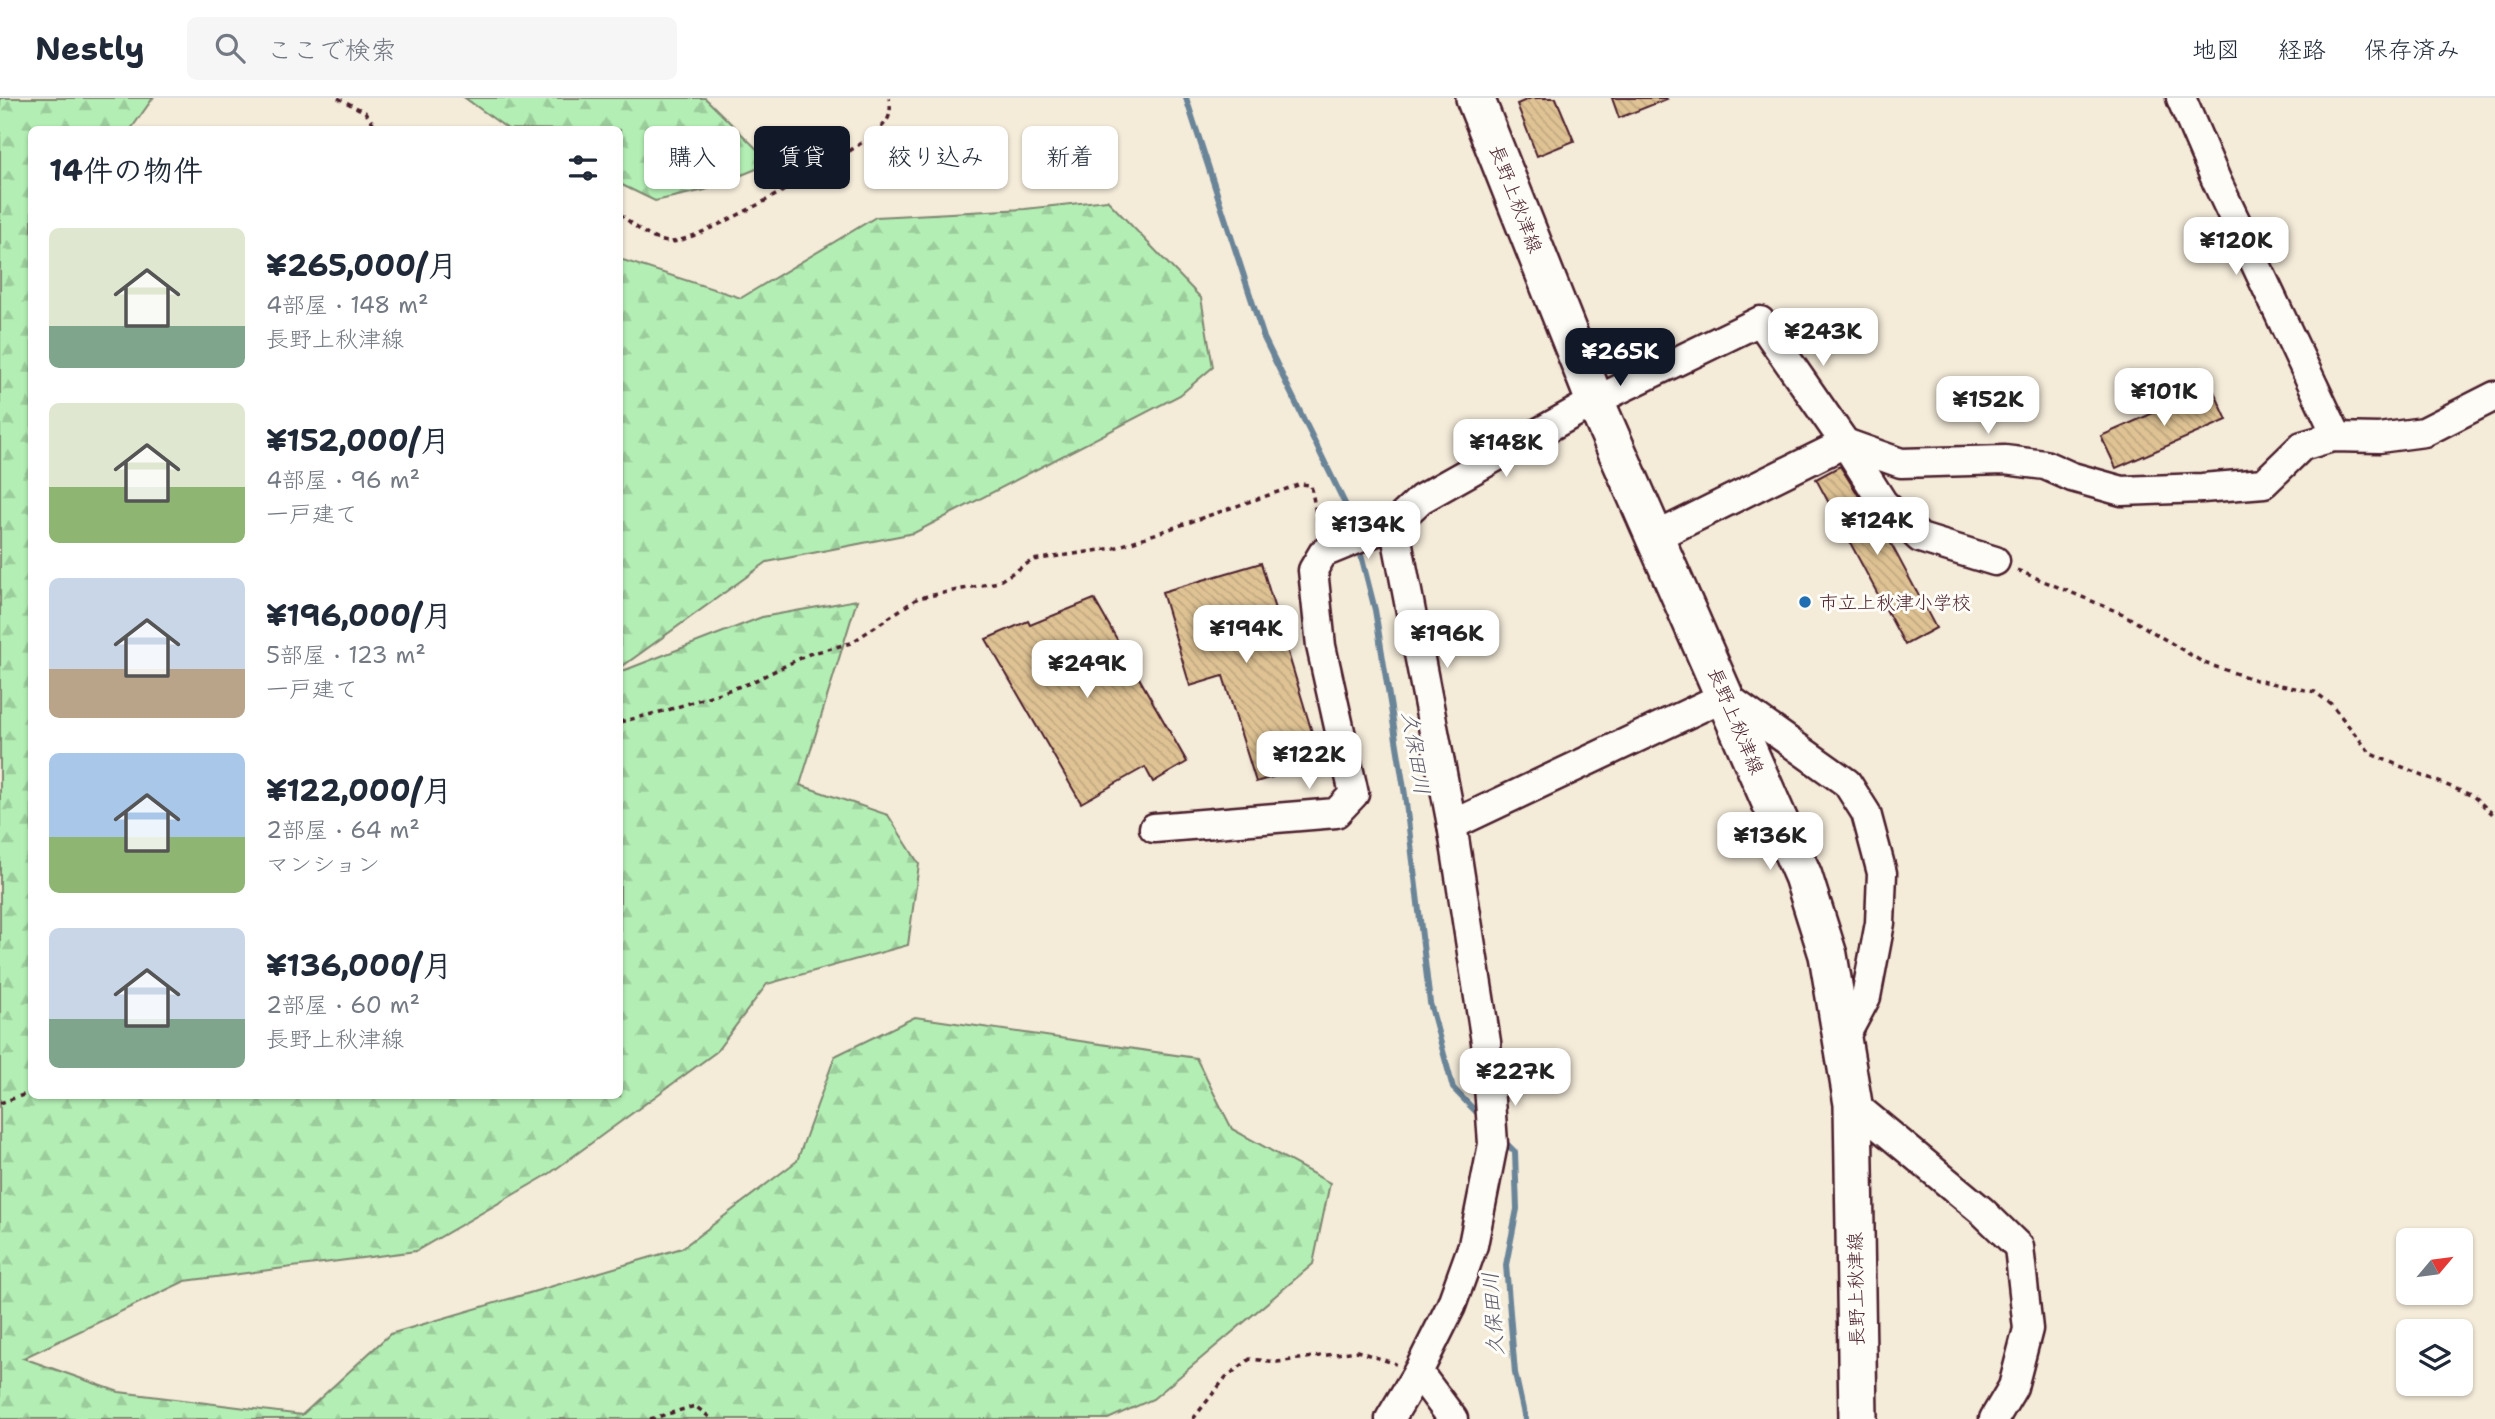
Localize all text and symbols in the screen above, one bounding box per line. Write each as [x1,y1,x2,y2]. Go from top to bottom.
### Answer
search box [187,17,677,80]
text: Nestly [35,26,145,71]
icon: search [211,29,249,67]
text: ここで検索 [267,32,397,67]
text: 地図 [2192,34,2240,66]
text: 経路 [2278,34,2326,66]
text: 保存済み [2364,34,2460,66]
chip: 購入 [644,126,740,189]
chip: 賃貸 [754,126,850,189]
chip: 絞り込み [864,126,1008,189]
chip: 新着 [1022,126,1118,189]
street label: 長野上秋津線 [1484,141,1548,257]
icon: filters [564,149,602,187]
text: 14件の物件 [49,150,203,191]
pin: ¥120K [2187,218,2285,277]
text: ¥120K [2200,225,2272,255]
text: ¥265,000/月 [266,245,457,286]
icon: home [105,256,189,340]
text: 4部屋 · 148 m² [266,290,429,320]
pin: ¥243K [1774,308,1872,368]
text: ¥243K [1784,316,1862,346]
text: 長野上秋津線 [266,324,404,354]
pin: ¥265K [1571,328,1669,388]
text: ¥265K [1581,336,1659,366]
pin: ¥101K [2115,368,2213,428]
pin: ¥152K [1939,376,2037,436]
text: ¥101K [2130,376,2198,406]
text: ¥152K [1952,384,2024,414]
text: ¥152,000/月 [266,420,450,461]
pin: ¥148K [1457,420,1555,479]
text: ¥148K [1469,427,1543,457]
icon: home [105,431,189,515]
text: 4部屋 · 96 m² [266,465,420,495]
pin: ¥124K [1828,498,1926,557]
text: 一戸建て [266,499,358,529]
pin: ¥134K [1319,502,1417,561]
text: ¥124K [1841,505,1913,535]
text: ¥134K [1331,509,1405,539]
place label: 市立上秋津小学校 [1819,590,1971,615]
marker: 市立上秋津小学校 [1797,594,1813,610]
text: ¥196,000/月 [266,595,452,636]
icon: home [105,606,189,690]
pin: ¥194K [1197,606,1295,665]
pin: ¥196K [1398,610,1496,670]
text: ¥194K [1209,613,1283,643]
text: ¥196K [1410,618,1484,648]
text: 5部屋 · 123 m² [266,640,426,670]
pin: ¥249K [1038,640,1136,700]
text: ¥249K [1048,648,1126,678]
street label: 長野上秋津線 [1702,664,1770,778]
text: 一戸建て [266,674,358,704]
water label: 久保田川 [1396,709,1436,797]
pin: ¥122K [1260,732,1358,791]
text: ¥122K [1273,739,1345,769]
text: ¥122,000/月 [266,770,452,811]
icon: home [105,781,189,865]
pin: ¥136K [1721,812,1819,872]
text: 2部屋 · 64 m² [266,815,420,845]
text: ¥136K [1733,820,1807,850]
text: マンション [266,849,380,879]
text: ¥136,000/月 [266,945,452,986]
icon: home [105,956,189,1040]
text: 2部屋 · 60 m² [266,990,420,1020]
text: 長野上秋津線 [266,1024,404,1054]
pin: ¥227K [1466,1048,1564,1108]
text: ¥227K [1476,1056,1554,1086]
north arrow [2396,1228,2473,1306]
map controls [2396,1228,2473,1396]
street label: 長野上秋津線 [1843,1232,1869,1346]
water label: 久保田川 [1476,1271,1510,1357]
button: layers [2396,1319,2473,1396]

